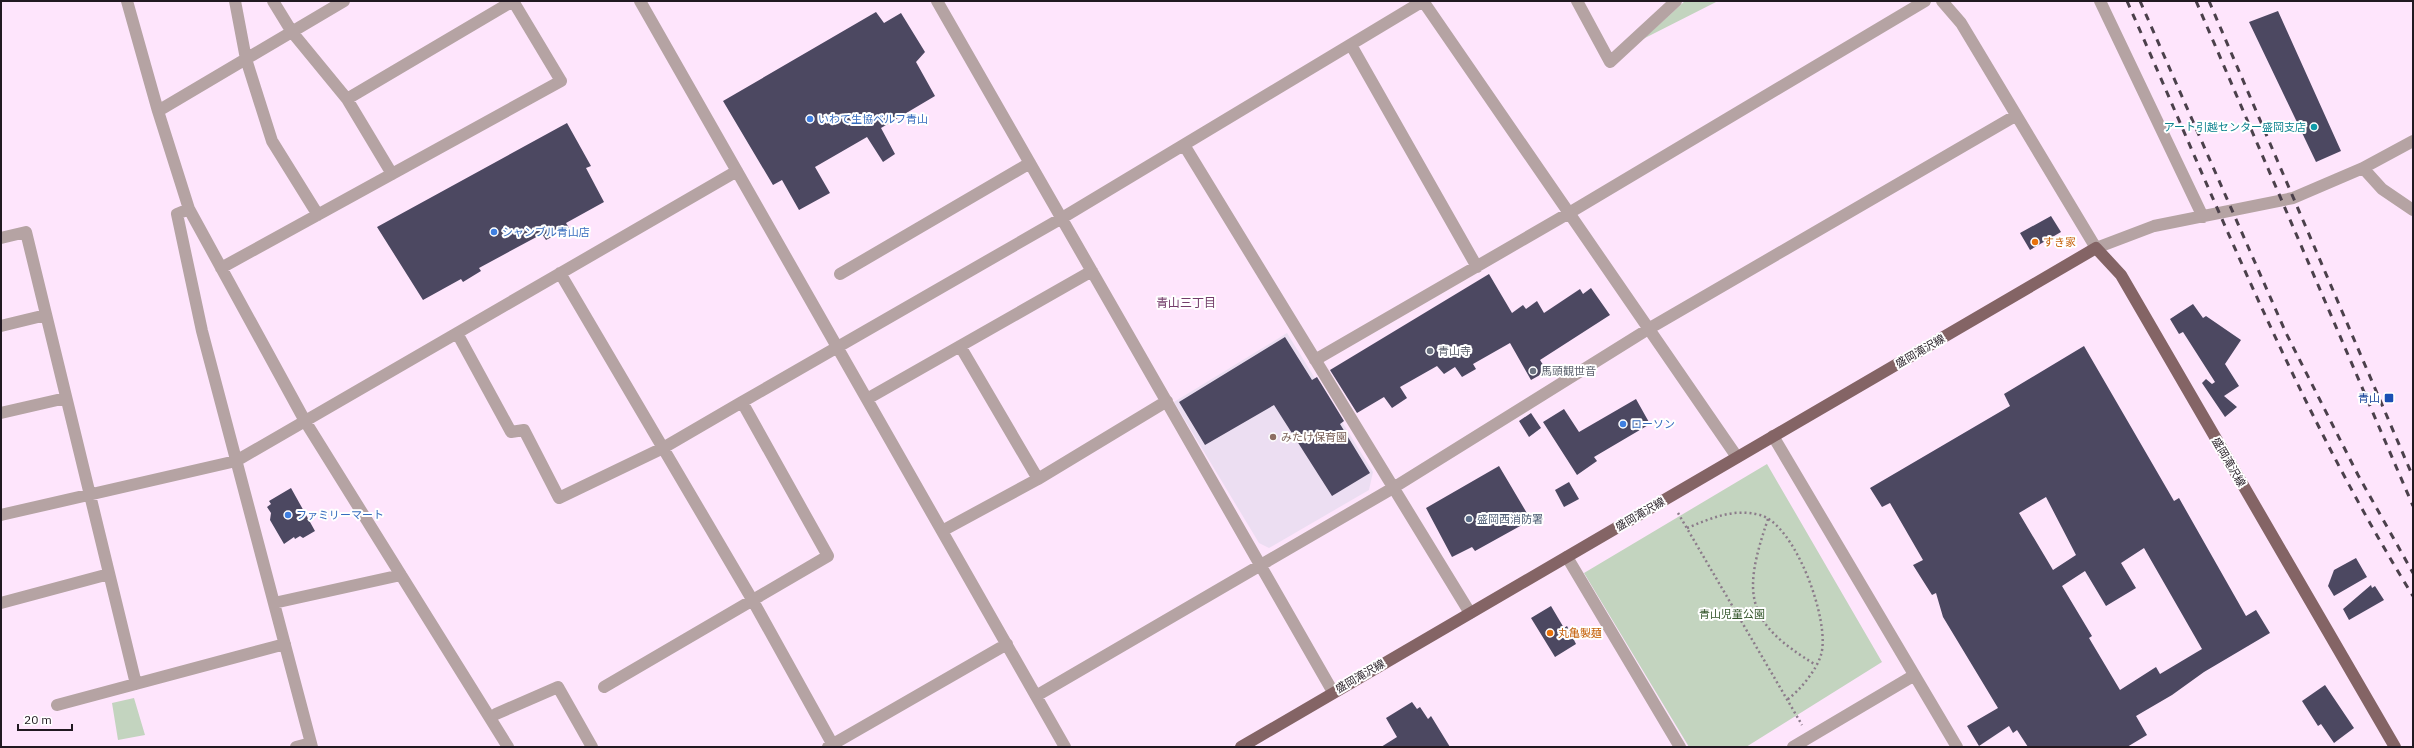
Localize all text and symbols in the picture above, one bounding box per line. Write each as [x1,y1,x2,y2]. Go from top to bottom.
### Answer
place label: いわて生協ベルフ青山 [818,112,928,126]
marker: いわて生協ベルフ青山 [805,114,815,124]
place label: アート引越センター盛岡支店 [2164,120,2306,134]
marker: アート引越センター盛岡支店 [2309,122,2319,132]
place label: シャンブル青山店 [502,225,590,239]
marker: シャンブル青山店 [489,227,499,237]
place label: すき家 [2043,235,2076,249]
marker: すき家 [2030,237,2040,247]
district label: 青山三丁目 [1156,295,1216,310]
street label: 盛岡滝沢線 [1893,331,1947,371]
place label: 青山寺 [1438,344,1471,358]
marker: 青山寺 [1425,346,1435,356]
place label: 馬頭観世音 [1541,364,1596,378]
marker: 馬頭観世音 [1528,366,1538,376]
place label: 青山 [2358,391,2380,405]
marker: 青山 [2383,392,2395,404]
place label: ローソン [1631,417,1675,431]
marker: ローソン [1618,419,1628,429]
place label: みたけ保育園 [1281,430,1347,444]
marker: みたけ保育園 [1268,432,1278,442]
street label: 盛岡滝沢線 [2209,435,2249,489]
street label: 盛岡滝沢線 [1613,494,1667,534]
place label: ファミリーマート [296,508,384,522]
marker: ファミリーマート [283,510,293,520]
place label: 盛岡西消防署 [1477,512,1543,526]
marker: 盛岡西消防署 [1464,514,1474,524]
park label: 青山児童公園 [1699,607,1765,621]
place label: 丸亀製麺 [1558,626,1602,640]
marker: 丸亀製麺 [1545,628,1555,638]
street label: 盛岡滝沢線 [1333,656,1387,696]
scale bar [18,706,72,732]
text: 20 m [24,712,52,727]

